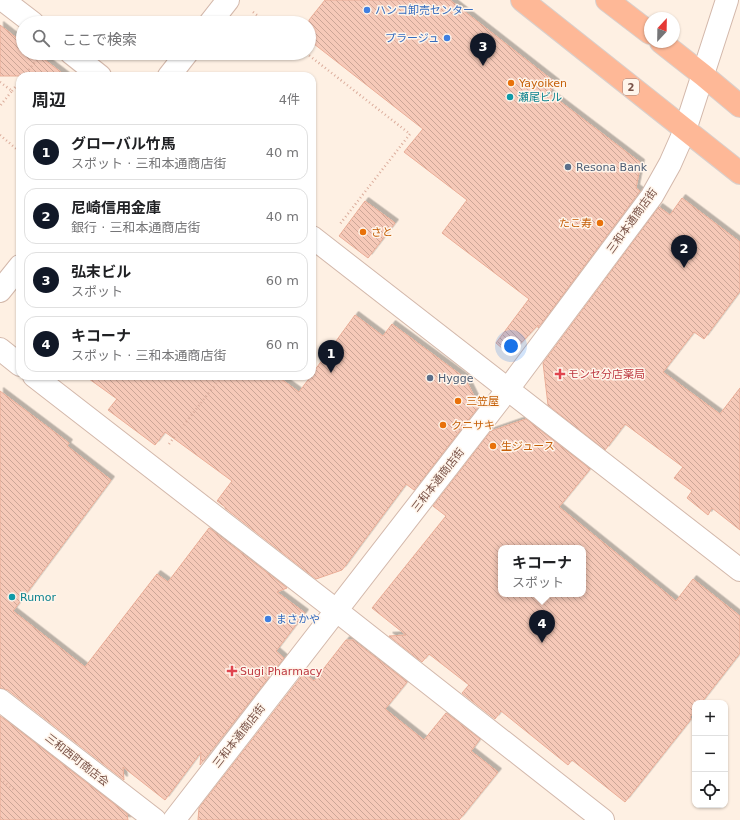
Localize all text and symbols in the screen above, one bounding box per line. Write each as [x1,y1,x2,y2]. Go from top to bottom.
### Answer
place label: ハンコ卸売センター [375,4,474,17]
marker: ハンコ卸売センター [362,5,372,15]
north arrow [644,12,680,48]
search box [16,16,316,60]
icon: search [30,27,52,49]
text: ここで検索 [62,31,137,49]
place label: プラージュ [385,32,439,45]
marker: プラージュ [442,33,452,43]
pin: 3 [470,33,496,66]
place label: Yayoiken [518,77,567,90]
marker: Yayoiken [506,78,516,88]
road number: 2 [623,79,639,95]
text: 周辺 [32,90,66,110]
place label: 瀬尾ビル [518,91,562,104]
text: 4件 [279,92,300,107]
marker: 瀬尾ビル [505,92,515,102]
text: グローバル竹馬 [71,135,176,153]
text: 1 [41,145,51,160]
text: 40 m [266,145,299,160]
text: スポット · 三和本通商店街 [71,156,226,171]
place label: Resona Bank [576,161,648,174]
marker: Resona Bank [563,162,573,172]
street label: 三和本通商店街 [604,186,660,256]
text: 尼崎信用金庫 [71,199,161,217]
text: 2 [41,209,51,224]
text: 40 m [266,209,299,224]
place label: たこ寿 [559,217,592,230]
marker: たこ寿 [595,218,605,228]
text: 銀行 · 三和本通商店街 [71,220,200,235]
place label: さと [371,226,393,239]
marker: さと [358,227,368,237]
pin: 2 [671,235,697,268]
text: 弘末ビル [71,263,131,281]
text: 3 [41,273,51,288]
text: 60 m [266,273,299,288]
text: スポット [71,284,123,299]
text: キコーナ [71,327,131,345]
your location [501,336,521,356]
text: 4 [41,337,51,352]
text: 60 m [266,337,299,352]
pin: 1 [318,340,344,373]
text: スポット · 三和本通商店街 [71,348,226,363]
place label: モンセ分店薬局 [568,368,645,381]
marker: モンセ分店薬局 [555,369,565,379]
place label: Hygge [438,372,474,385]
marker: Hygge [425,373,435,383]
place label: 三笠屋 [466,395,499,408]
marker: 三笠屋 [453,396,463,406]
place label: クニサキ [451,419,495,432]
marker: クニサキ [438,420,448,430]
place label: 生ジュース [501,440,555,453]
marker: 生ジュース [488,441,498,451]
street label: 三和本通商店街 [409,446,467,514]
popup [498,545,586,597]
text: キコーナ [512,554,572,572]
text: スポット [512,575,564,590]
place label: Rumor [20,591,57,604]
marker: Rumor [7,592,17,602]
pin: 4 [529,610,555,643]
place label: まさかや [276,613,320,626]
marker: まさかや [263,614,273,624]
place label: Sugi Pharmacy [240,665,323,678]
marker: Sugi Pharmacy [227,666,237,676]
map controls [692,700,728,808]
button: + [692,700,728,736]
street label: 三和本通商店街 [210,702,268,770]
street label: 三和西町商店会 [43,731,111,789]
button: − [692,736,728,772]
button: locate [692,772,728,808]

